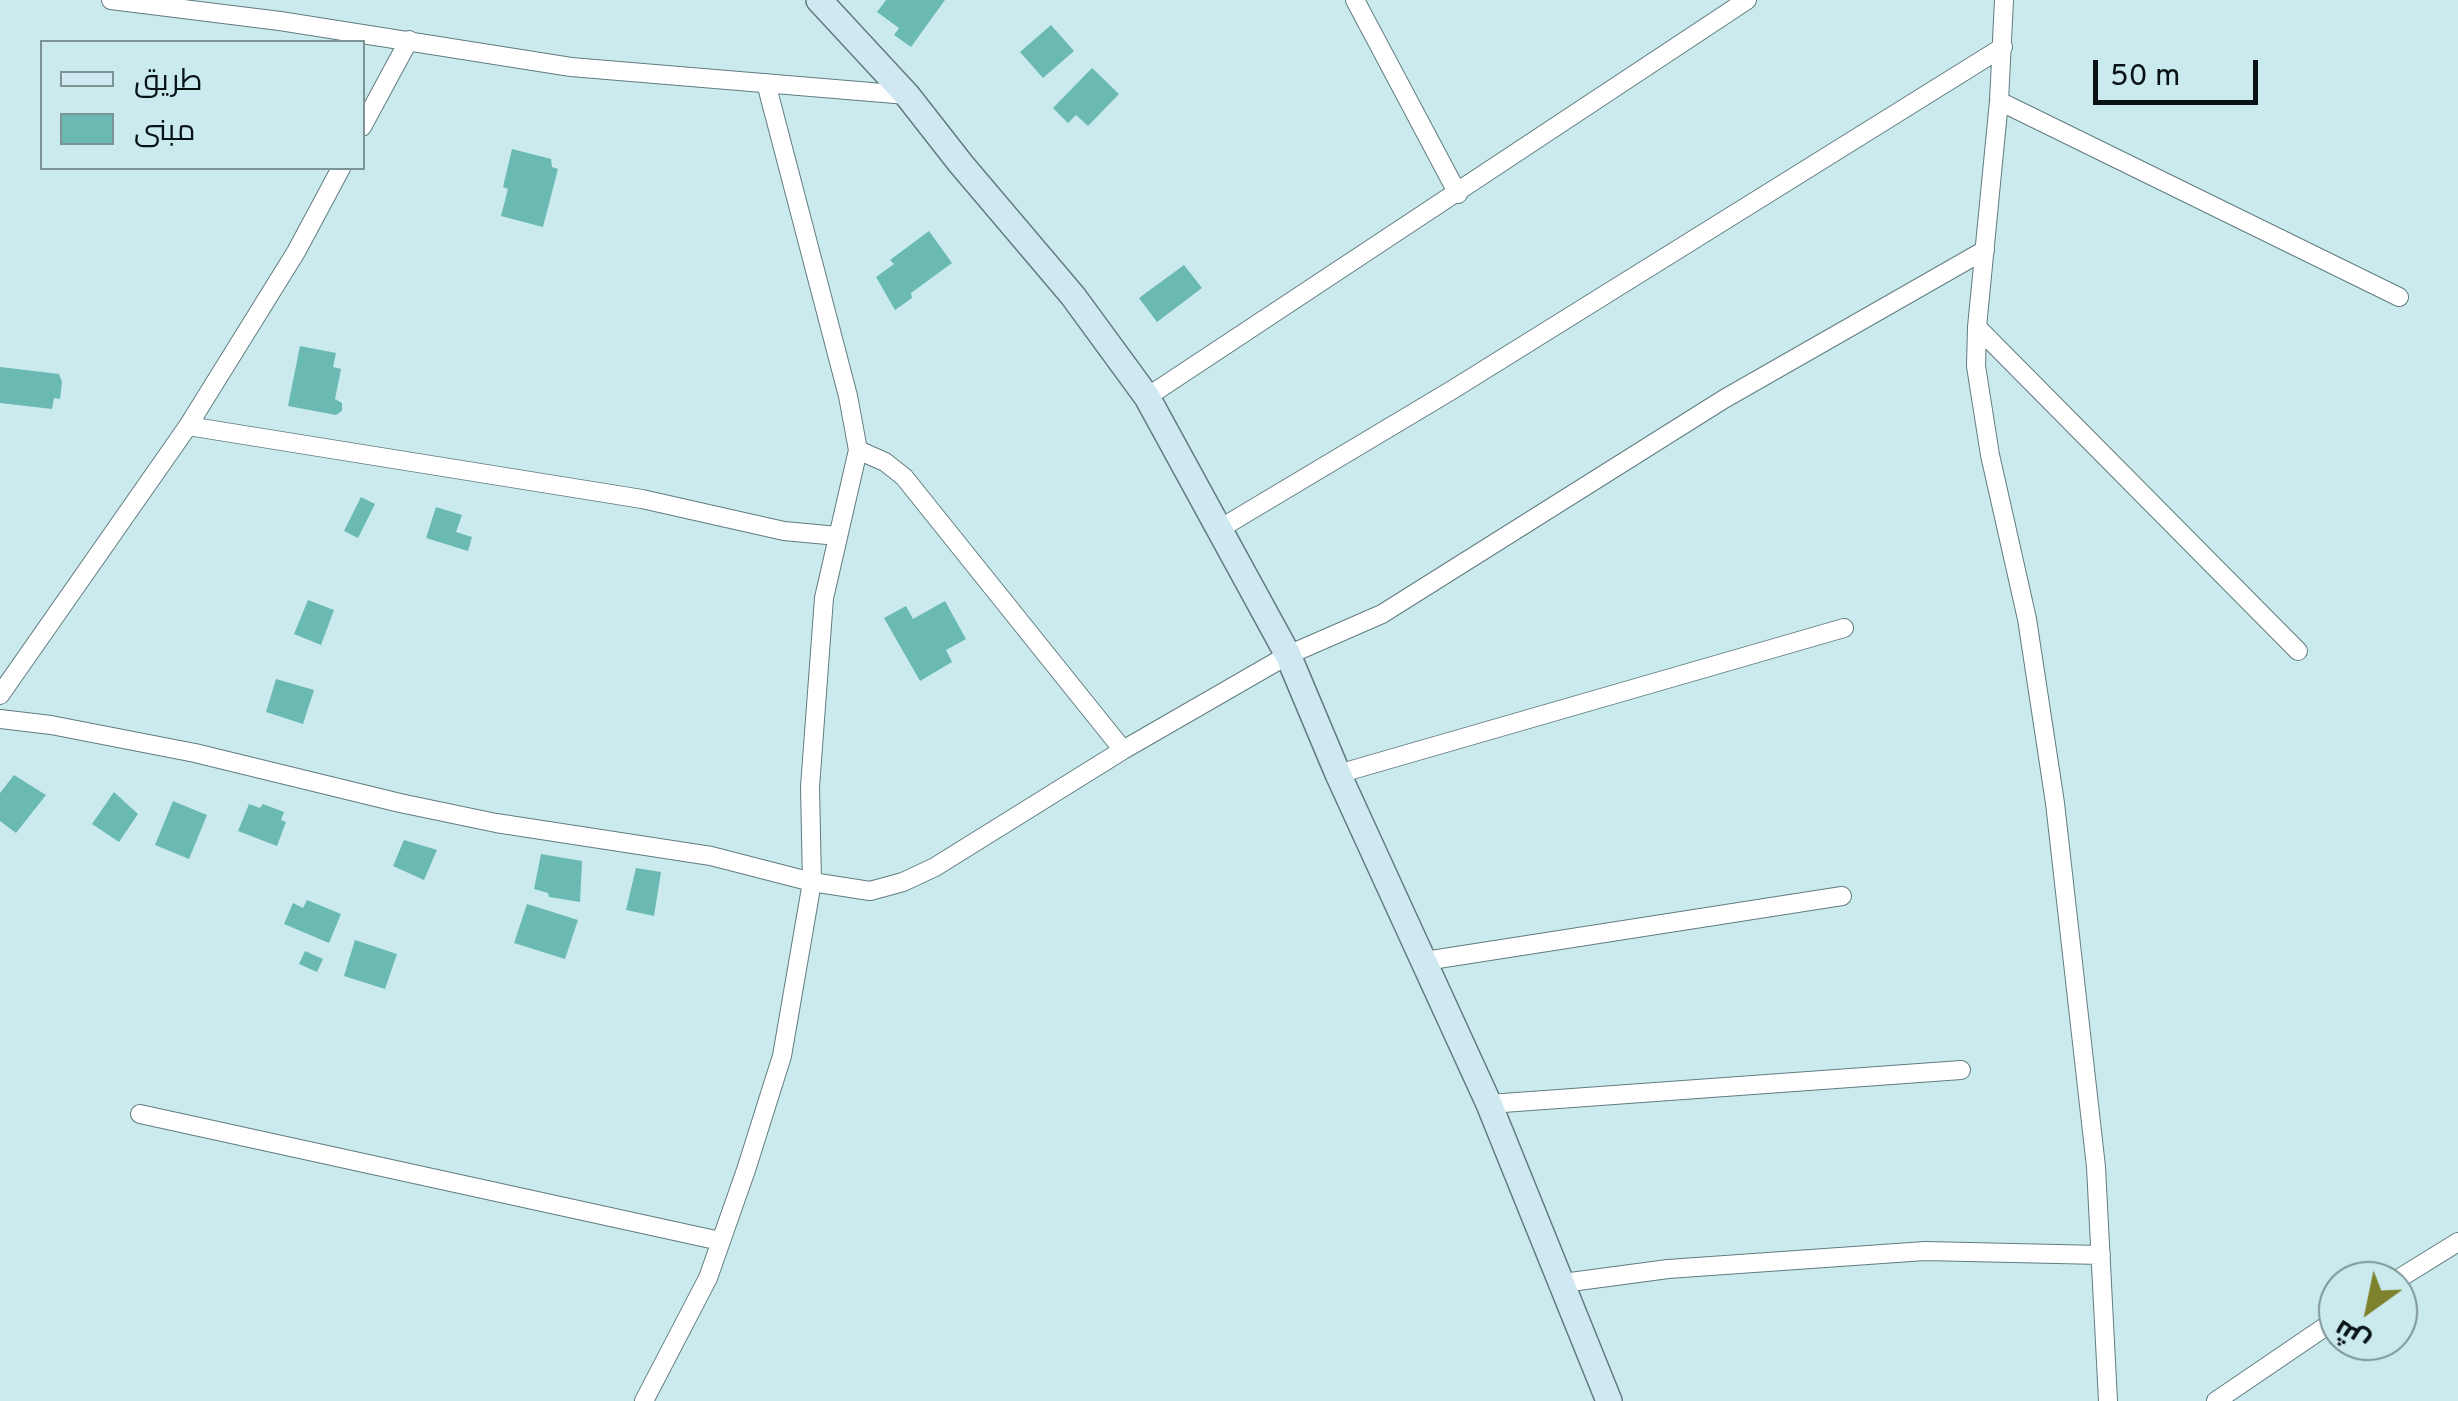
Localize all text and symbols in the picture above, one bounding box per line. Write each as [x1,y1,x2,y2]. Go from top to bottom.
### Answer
legend [40,40,365,170]
scale bar [2098,40,2263,102]
text: 50 m [2110,59,2180,96]
text: طريق [134,64,203,101]
text: مبنى [134,114,195,151]
north arrow [2318,1261,2418,1361]
text: ش [2328,1310,2378,1359]

